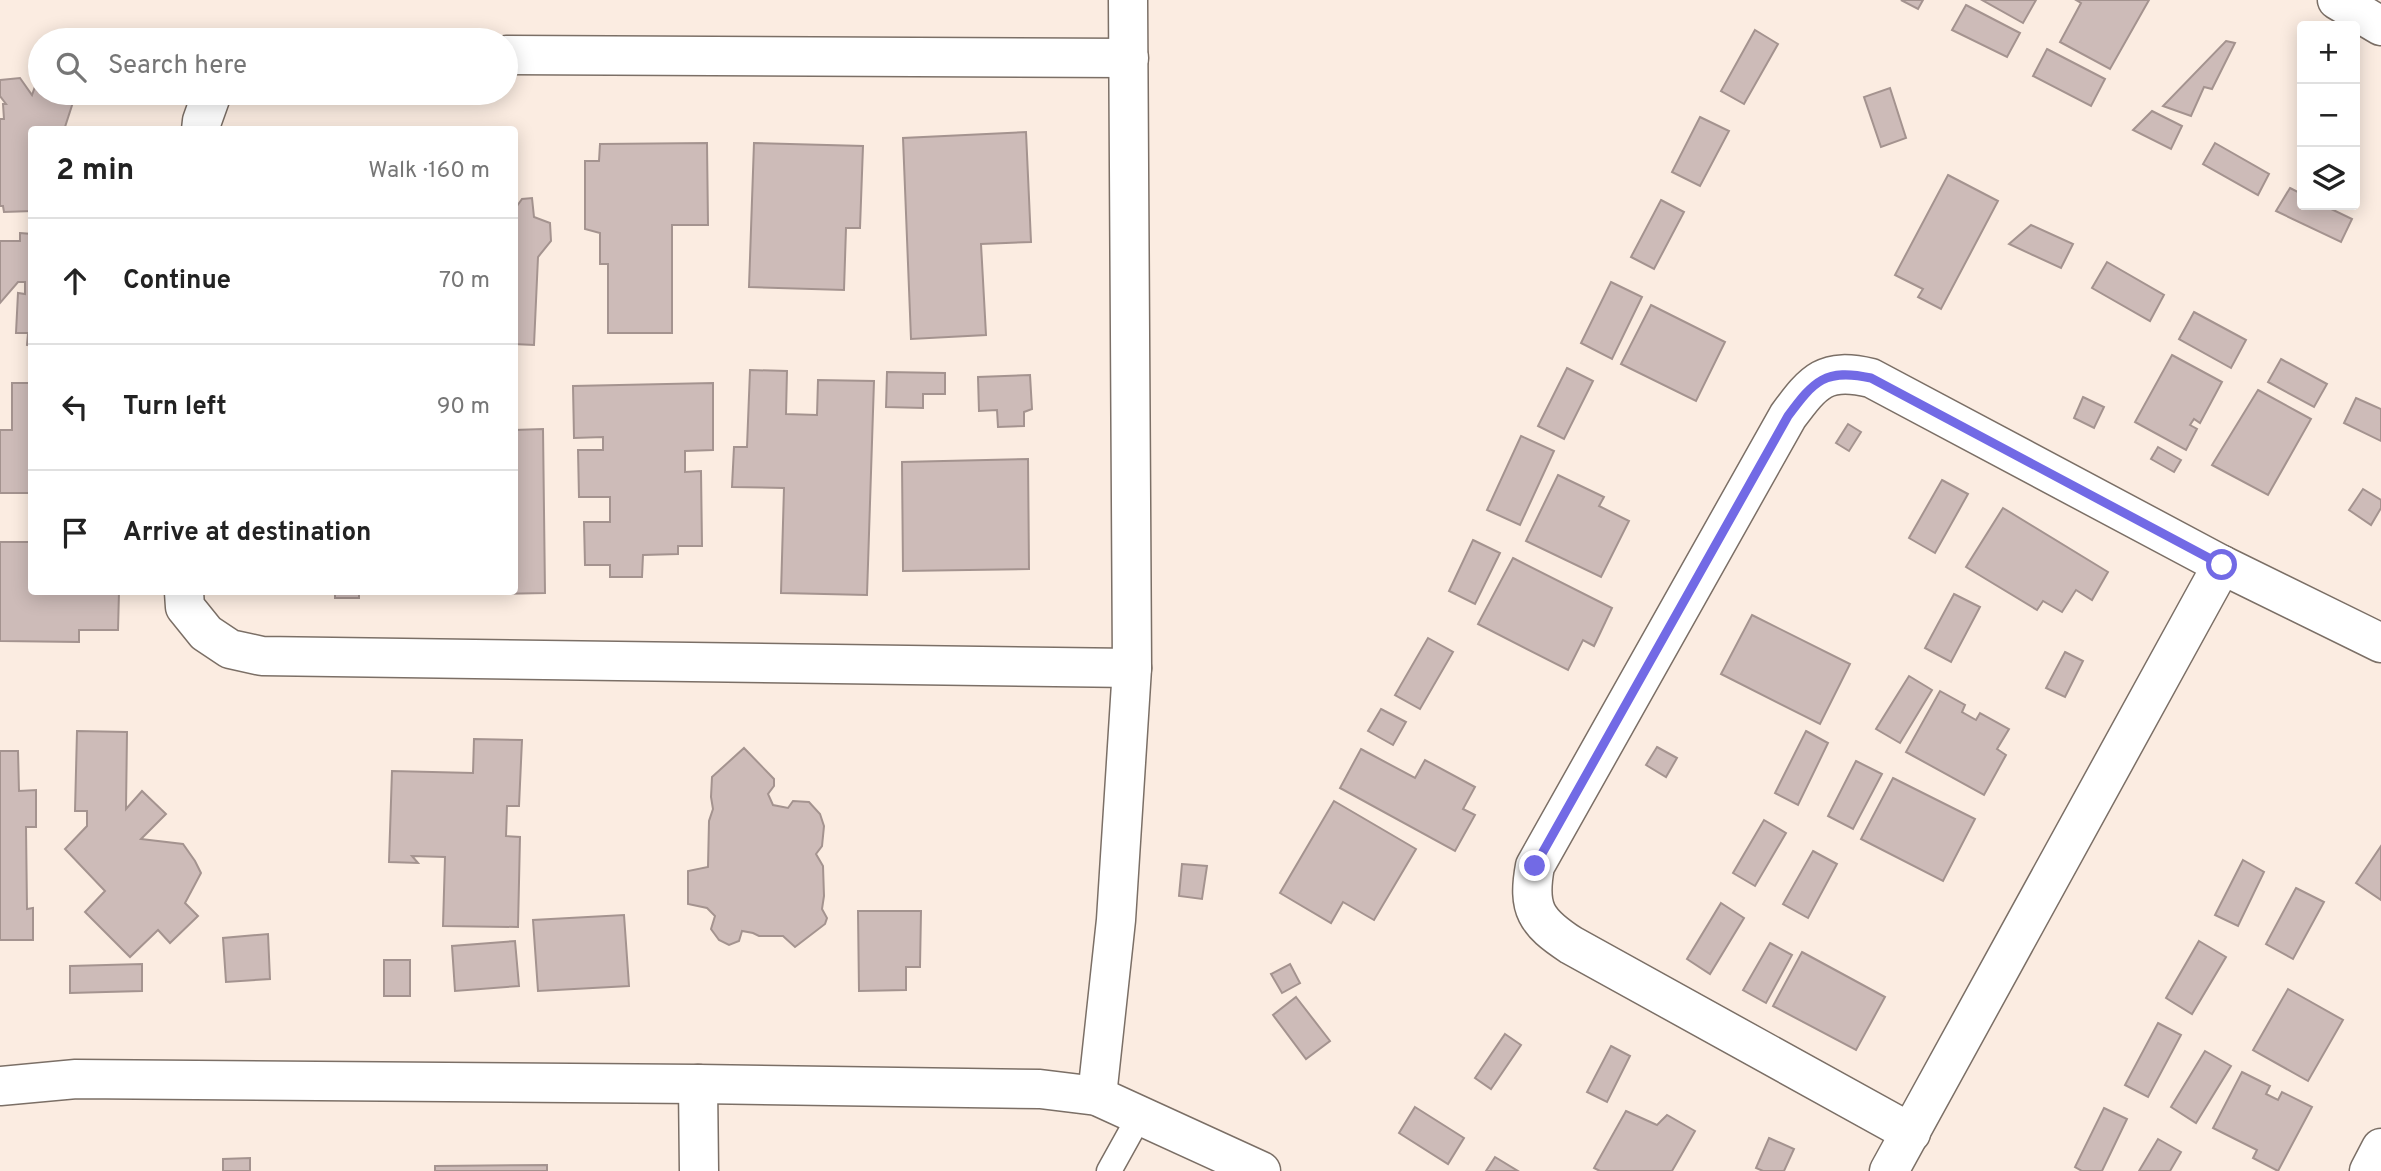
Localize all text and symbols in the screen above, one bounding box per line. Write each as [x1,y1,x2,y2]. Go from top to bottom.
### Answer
map controls [2297,21,2360,210]
button: + [2297,21,2360,84]
search box [28,28,518,105]
icon: search [52,48,90,86]
text: Search here [108,50,247,83]
button: − [2297,84,2360,147]
button: layers [2297,147,2360,210]
text: 2 min [56,153,134,190]
text: Walk · 160 m [368,157,490,186]
icon: ahead [56,262,94,300]
text: Continue [123,265,231,298]
text: 70 m [439,267,490,296]
icon: left [56,388,94,426]
text: Turn left [123,391,227,424]
text: 90 m [437,393,490,422]
icon: arrive [56,514,94,552]
text: Arrive at destination [123,517,371,550]
route start [2206,549,2237,580]
route end [1519,850,1550,881]

